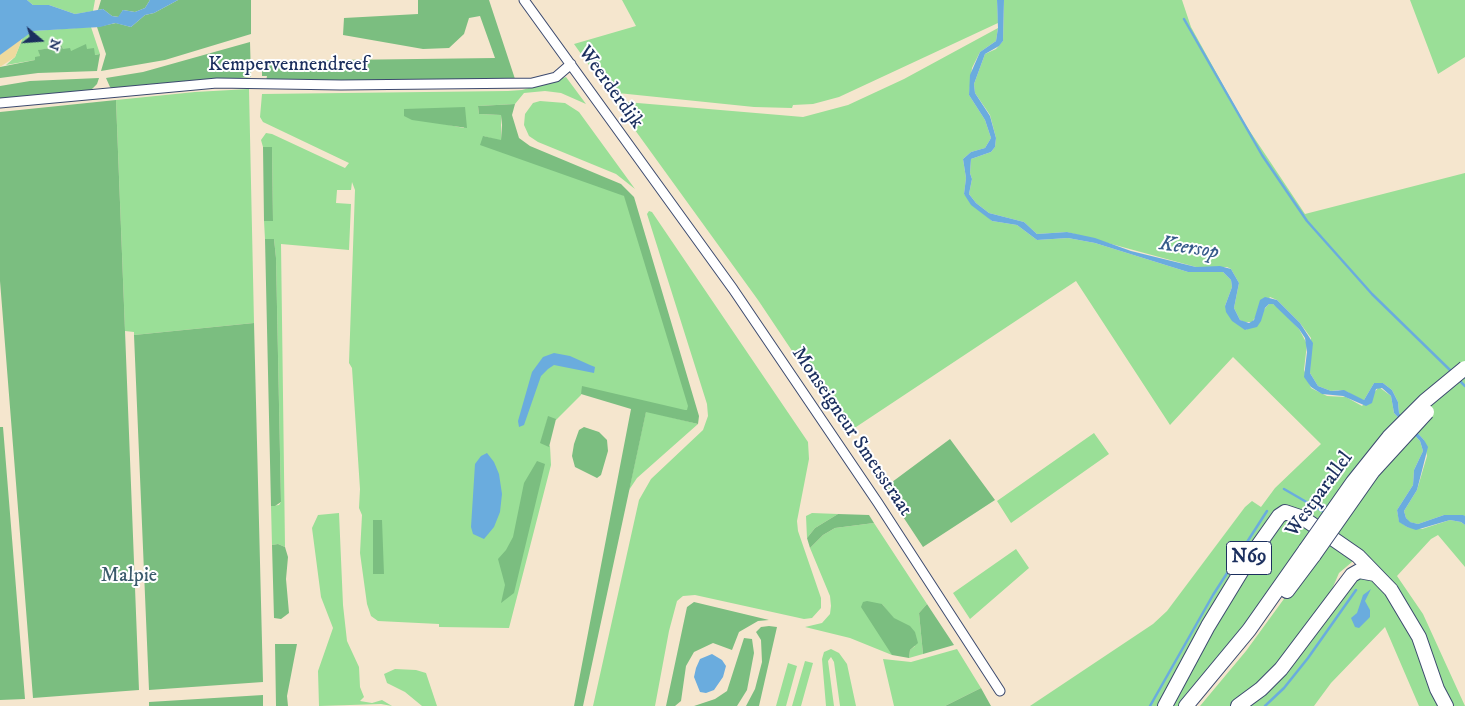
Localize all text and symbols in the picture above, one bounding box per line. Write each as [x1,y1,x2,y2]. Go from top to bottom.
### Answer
north arrow [15,15,65,65]
text: N [44,36,65,53]
street label: Weerderdijk [572,42,648,134]
street label: Kempervennendreef [208,54,368,78]
water label: Keersop [1157,232,1221,266]
street label: Monseigneur Smetsstraat [785,343,917,521]
street label: Westparallel [1281,448,1359,542]
road number: N69 [1226,542,1272,574]
park label: Malpie [101,565,157,589]

